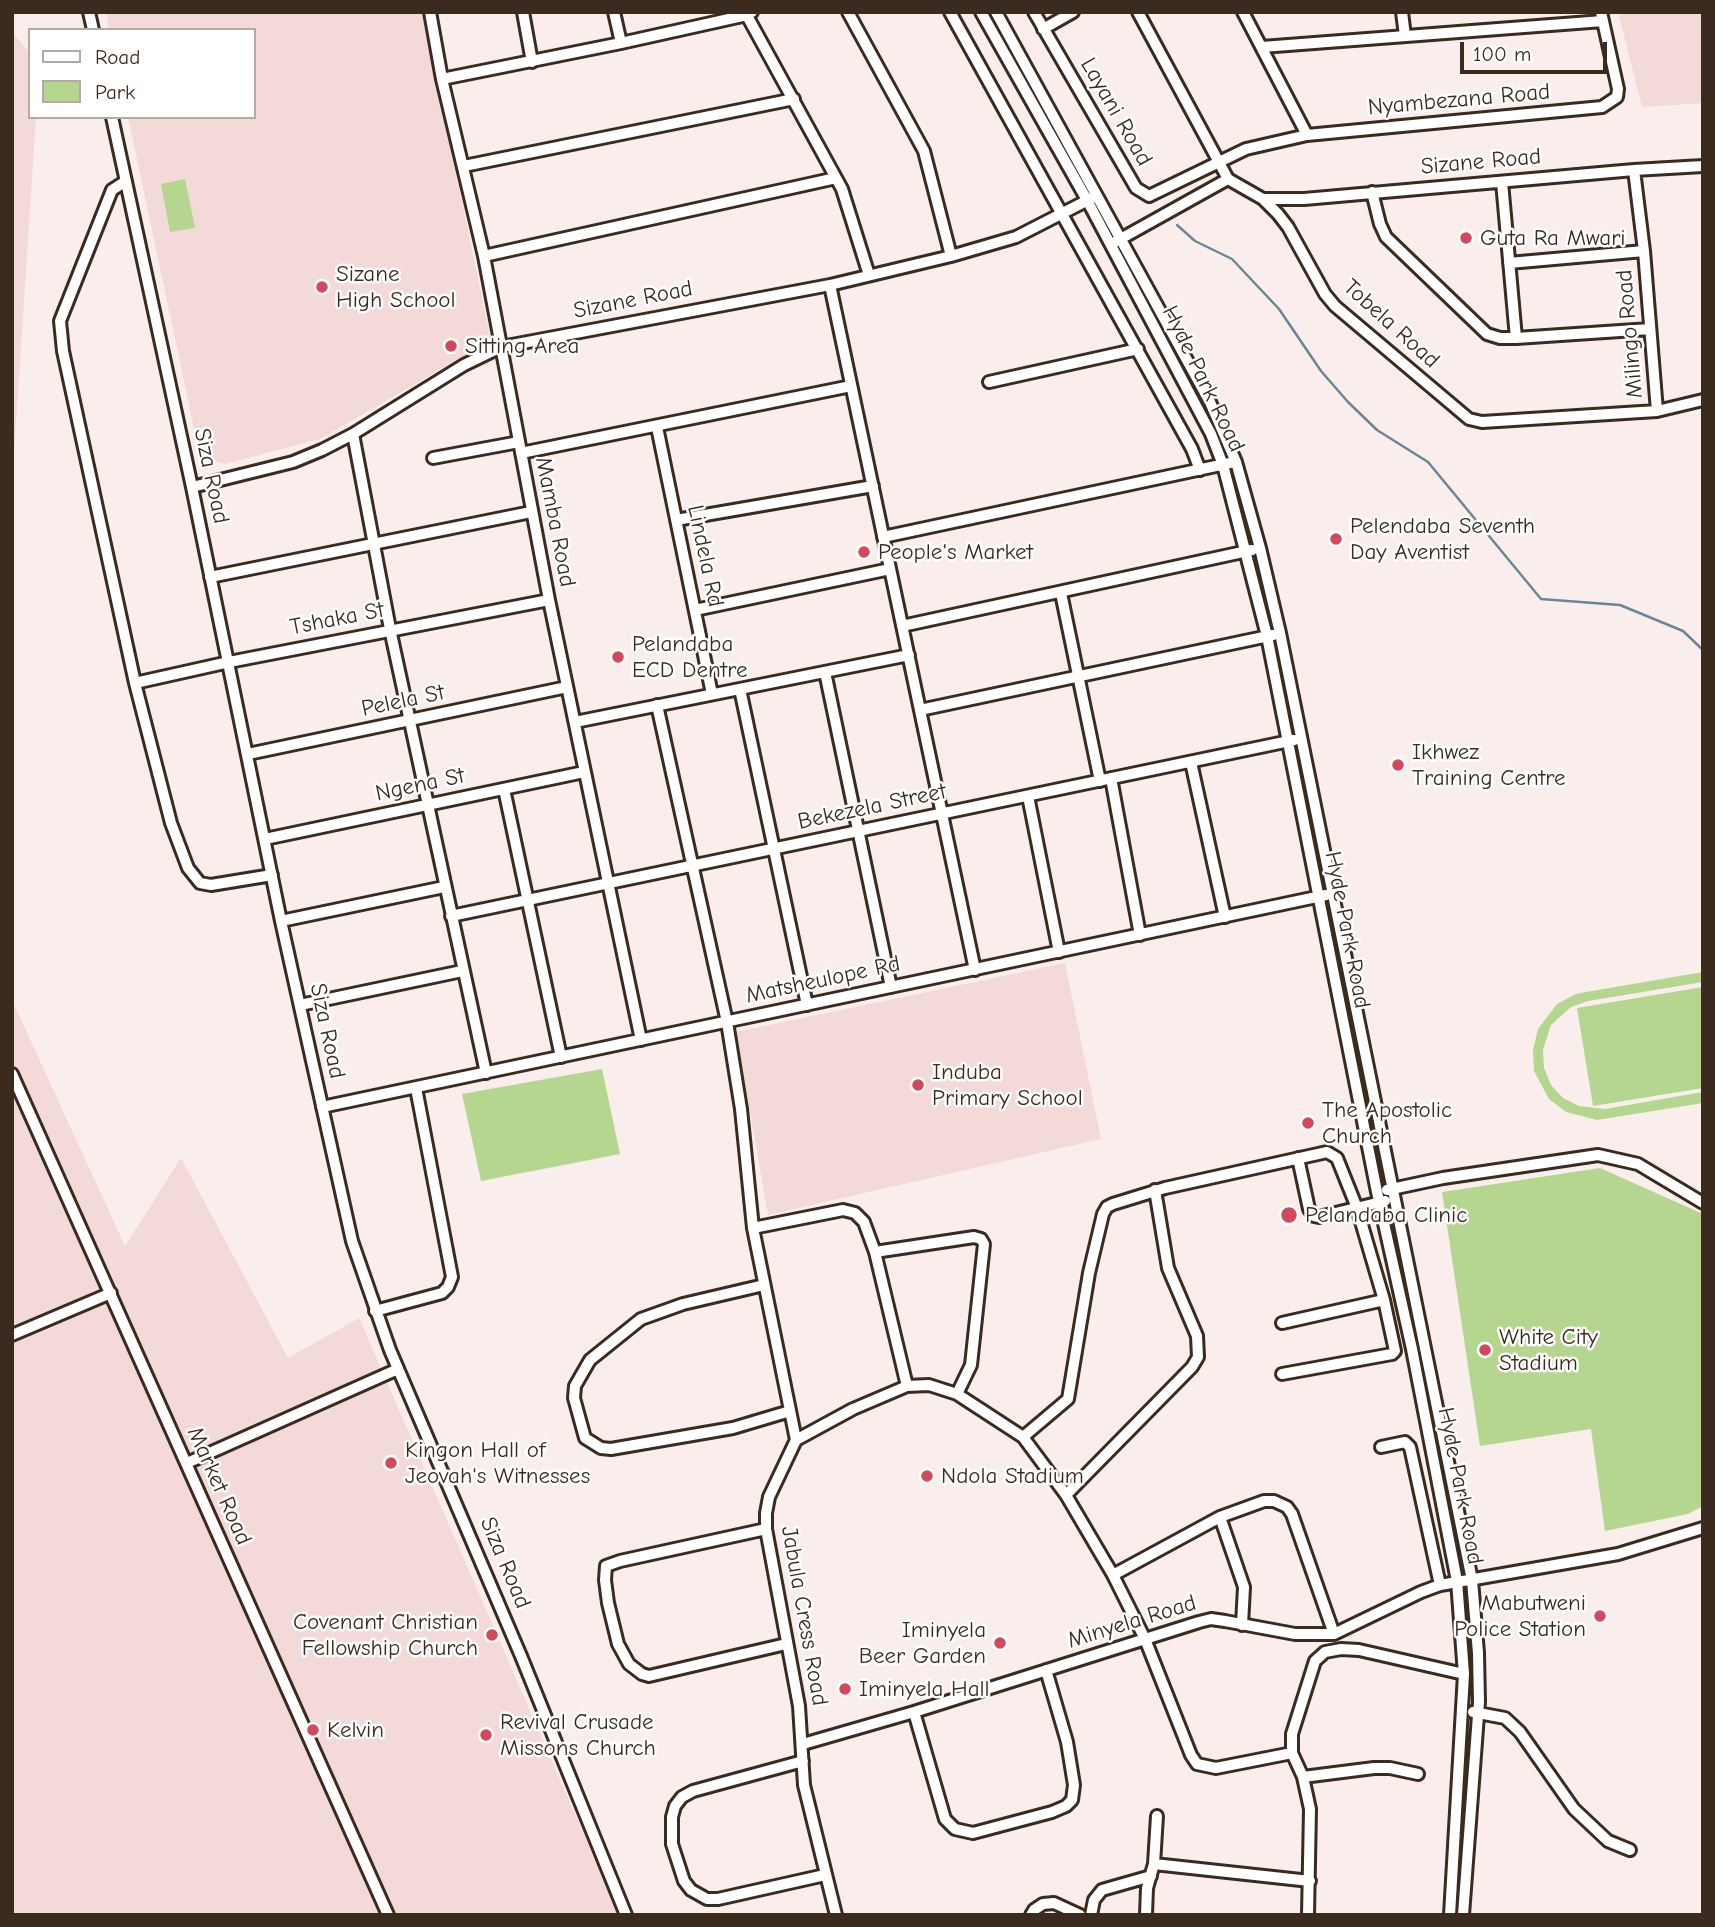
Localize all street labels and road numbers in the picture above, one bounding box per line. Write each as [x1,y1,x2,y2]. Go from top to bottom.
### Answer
street label: Layani Road [1074,53,1158,171]
street label: Nyambezana Road [1367,78,1551,122]
street label: Sizane Road [1420,143,1542,181]
street label: Milingo Road [1611,268,1649,400]
street label: Tobela Road [1337,274,1445,374]
street label: Sizane Road [571,275,695,325]
street label: Hyde Park Road [1156,301,1250,457]
street label: Siza Road [187,426,235,526]
street label: Mamba Road [529,455,581,589]
street label: Lindela Rd [681,503,729,609]
street label: Tshaka St [288,596,386,642]
street label: Pelela St [359,679,447,723]
street label: Ngena St [373,762,467,808]
street label: Bekezela Street [795,778,949,836]
street label: Hyde Park Road [1318,849,1376,1011]
street label: Matsheulope Rd [743,950,903,1010]
street label: Siza Road [303,981,351,1081]
street label: Hyde Park Road [1431,1405,1489,1567]
street label: Market Road [181,1423,257,1549]
street label: Siza Road [473,1513,537,1613]
street label: Jabula Cress Road [775,1524,833,1708]
street label: Minyela Road [1064,1589,1200,1655]

